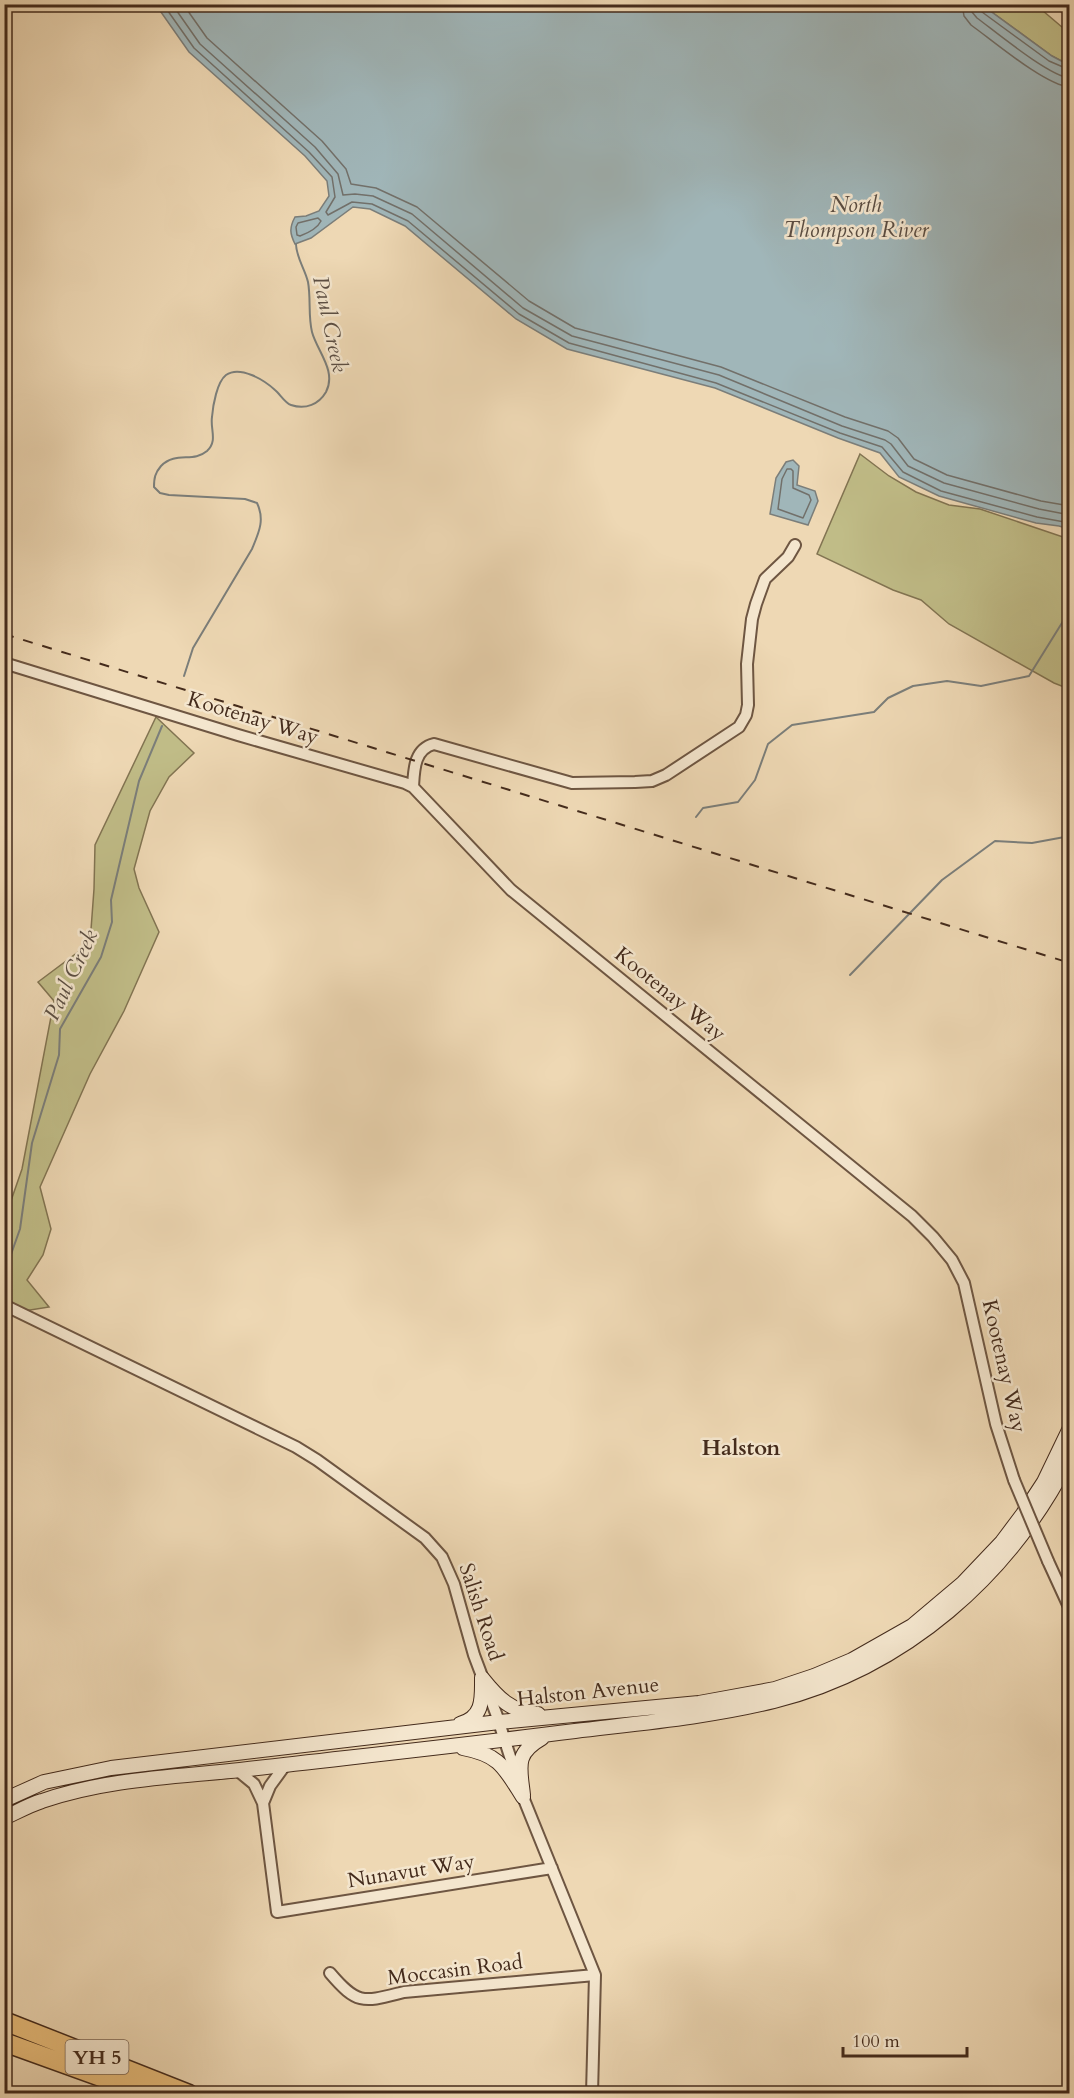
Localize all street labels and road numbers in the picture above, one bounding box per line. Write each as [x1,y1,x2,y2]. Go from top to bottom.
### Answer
street label: Kootenay Way [184,684,322,752]
street label: Kootenay Way [608,940,732,1048]
street label: Kootenay Way [975,1297,1033,1435]
street label: Salish Road [452,1559,510,1665]
street label: Halston Avenue [516,1670,660,1714]
street label: Nunavut Way [345,1847,477,1895]
street label: Moccasin Road [386,1947,524,1993]
road number: YH 5 [66,2040,128,2074]

